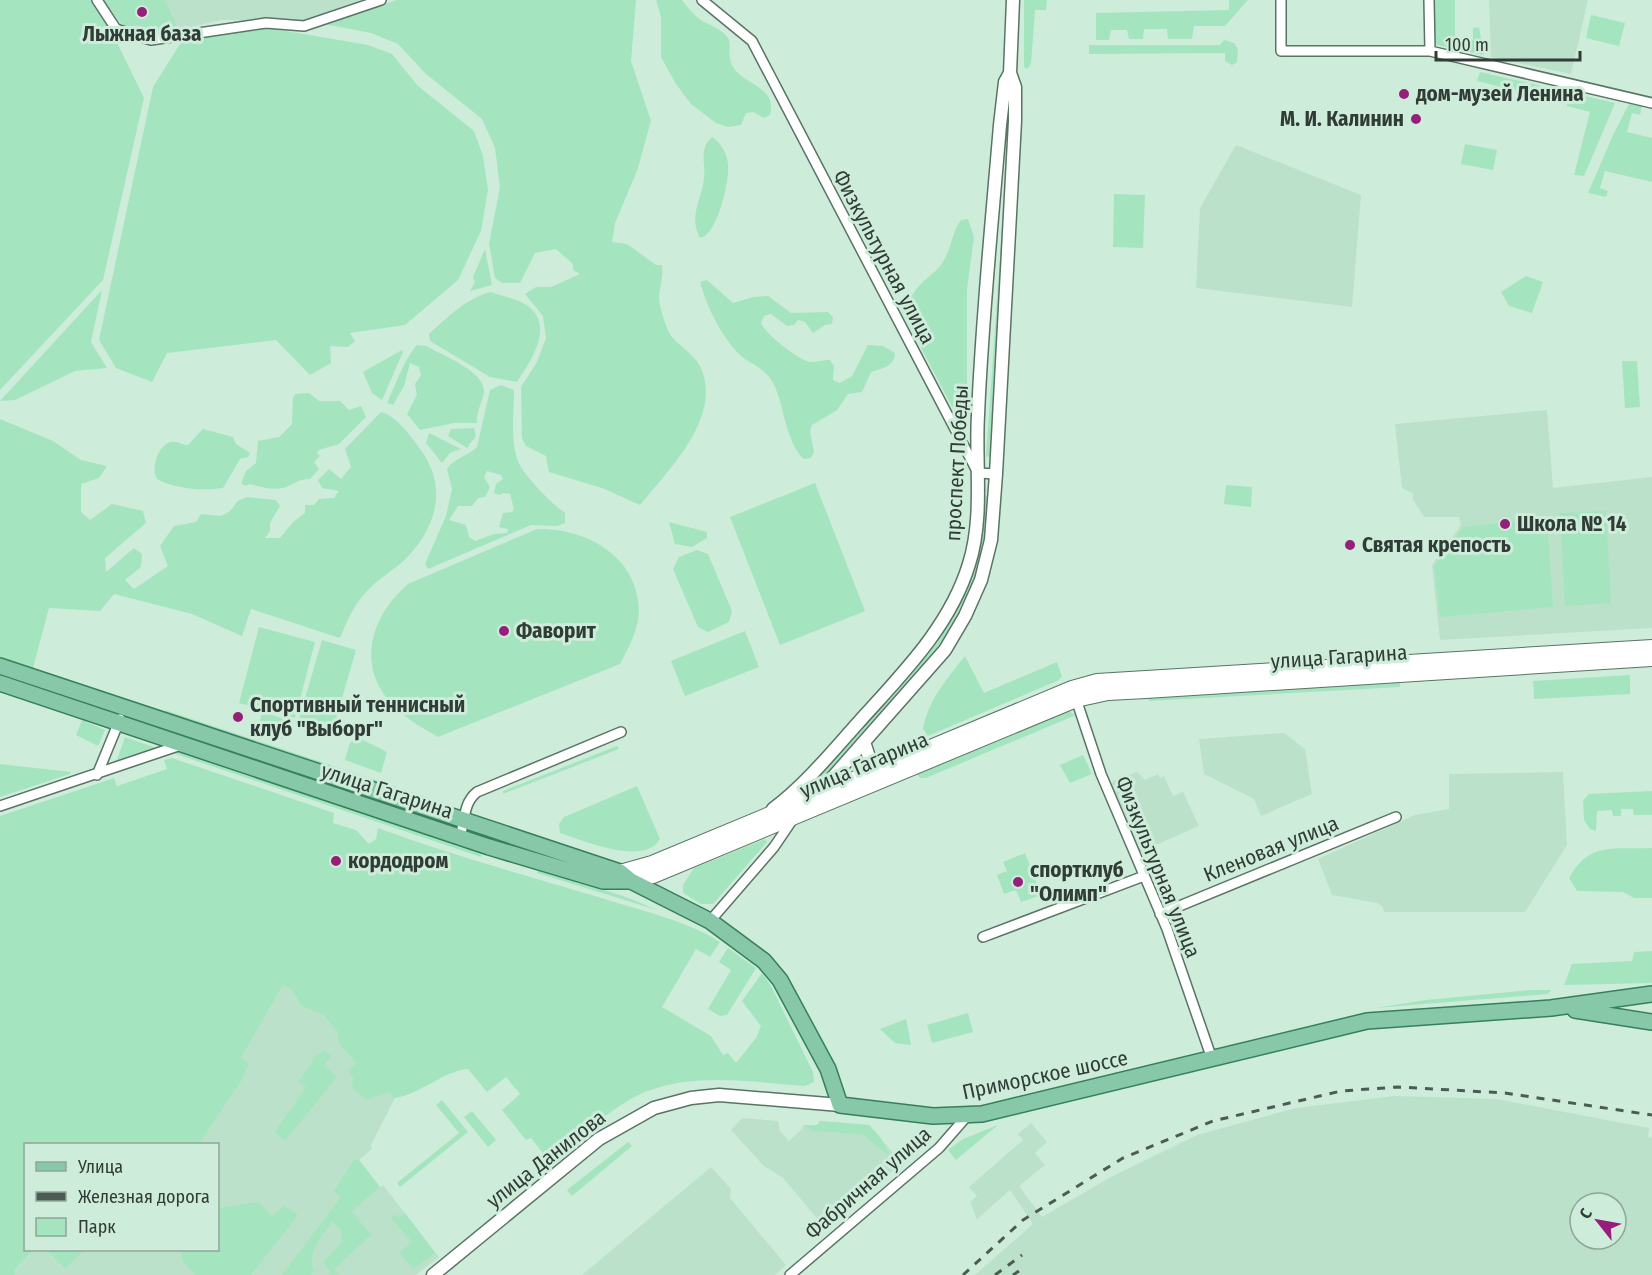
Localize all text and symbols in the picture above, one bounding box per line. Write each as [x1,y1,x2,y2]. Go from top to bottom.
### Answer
marker: Лыжная база [135,5,149,19]
place label: Лыжная база [83,21,201,47]
scale bar [1436,24,1580,62]
text: 100 m [1445,34,1489,56]
place label: дом-музей Ленина [1415,81,1584,107]
marker: дом-музей Ленина [1397,87,1411,101]
place label: М. И. Калинин [1280,106,1404,132]
marker: М. И. Калинин [1409,112,1423,126]
street label: Физкультурная улица [827,166,941,348]
street label: проспект Победы [940,384,974,542]
place label: Школа № 14 [1517,511,1627,537]
marker: Школа № 14 [1498,517,1512,531]
place label: Святая крепость [1362,532,1511,558]
marker: Святая крепость [1343,538,1357,552]
place label: Фаворит [516,618,597,644]
marker: Фаворит [497,624,511,638]
street label: улица Гагарина [1270,639,1408,675]
place label: Спортивный теннисный клуб "Выборг" [250,692,465,742]
marker: Спортивный теннисный клуб "Выборг" [231,710,245,724]
street label: улица Гагарина [796,726,932,804]
street label: улица Гагарина [318,757,456,825]
street label: Физкультурная улица [1110,772,1206,962]
street label: Кленовая улица [1200,810,1342,888]
place label: кордодром [348,848,448,874]
marker: кордодром [329,854,343,868]
place label: спортклуб "Олимп" [1030,857,1124,907]
marker: спортклуб "Олимп" [1011,875,1025,889]
street label: Приморское шоссе [960,1045,1130,1105]
street label: улица Данилова [481,1104,611,1214]
street label: Фабричная улица [800,1121,936,1245]
legend [24,1143,219,1251]
text: Улица [77,1156,123,1178]
text: Железная дорога [78,1186,210,1208]
north arrow [1568,1191,1628,1251]
text: С [1575,1205,1596,1222]
text: Парк [78,1216,116,1238]

